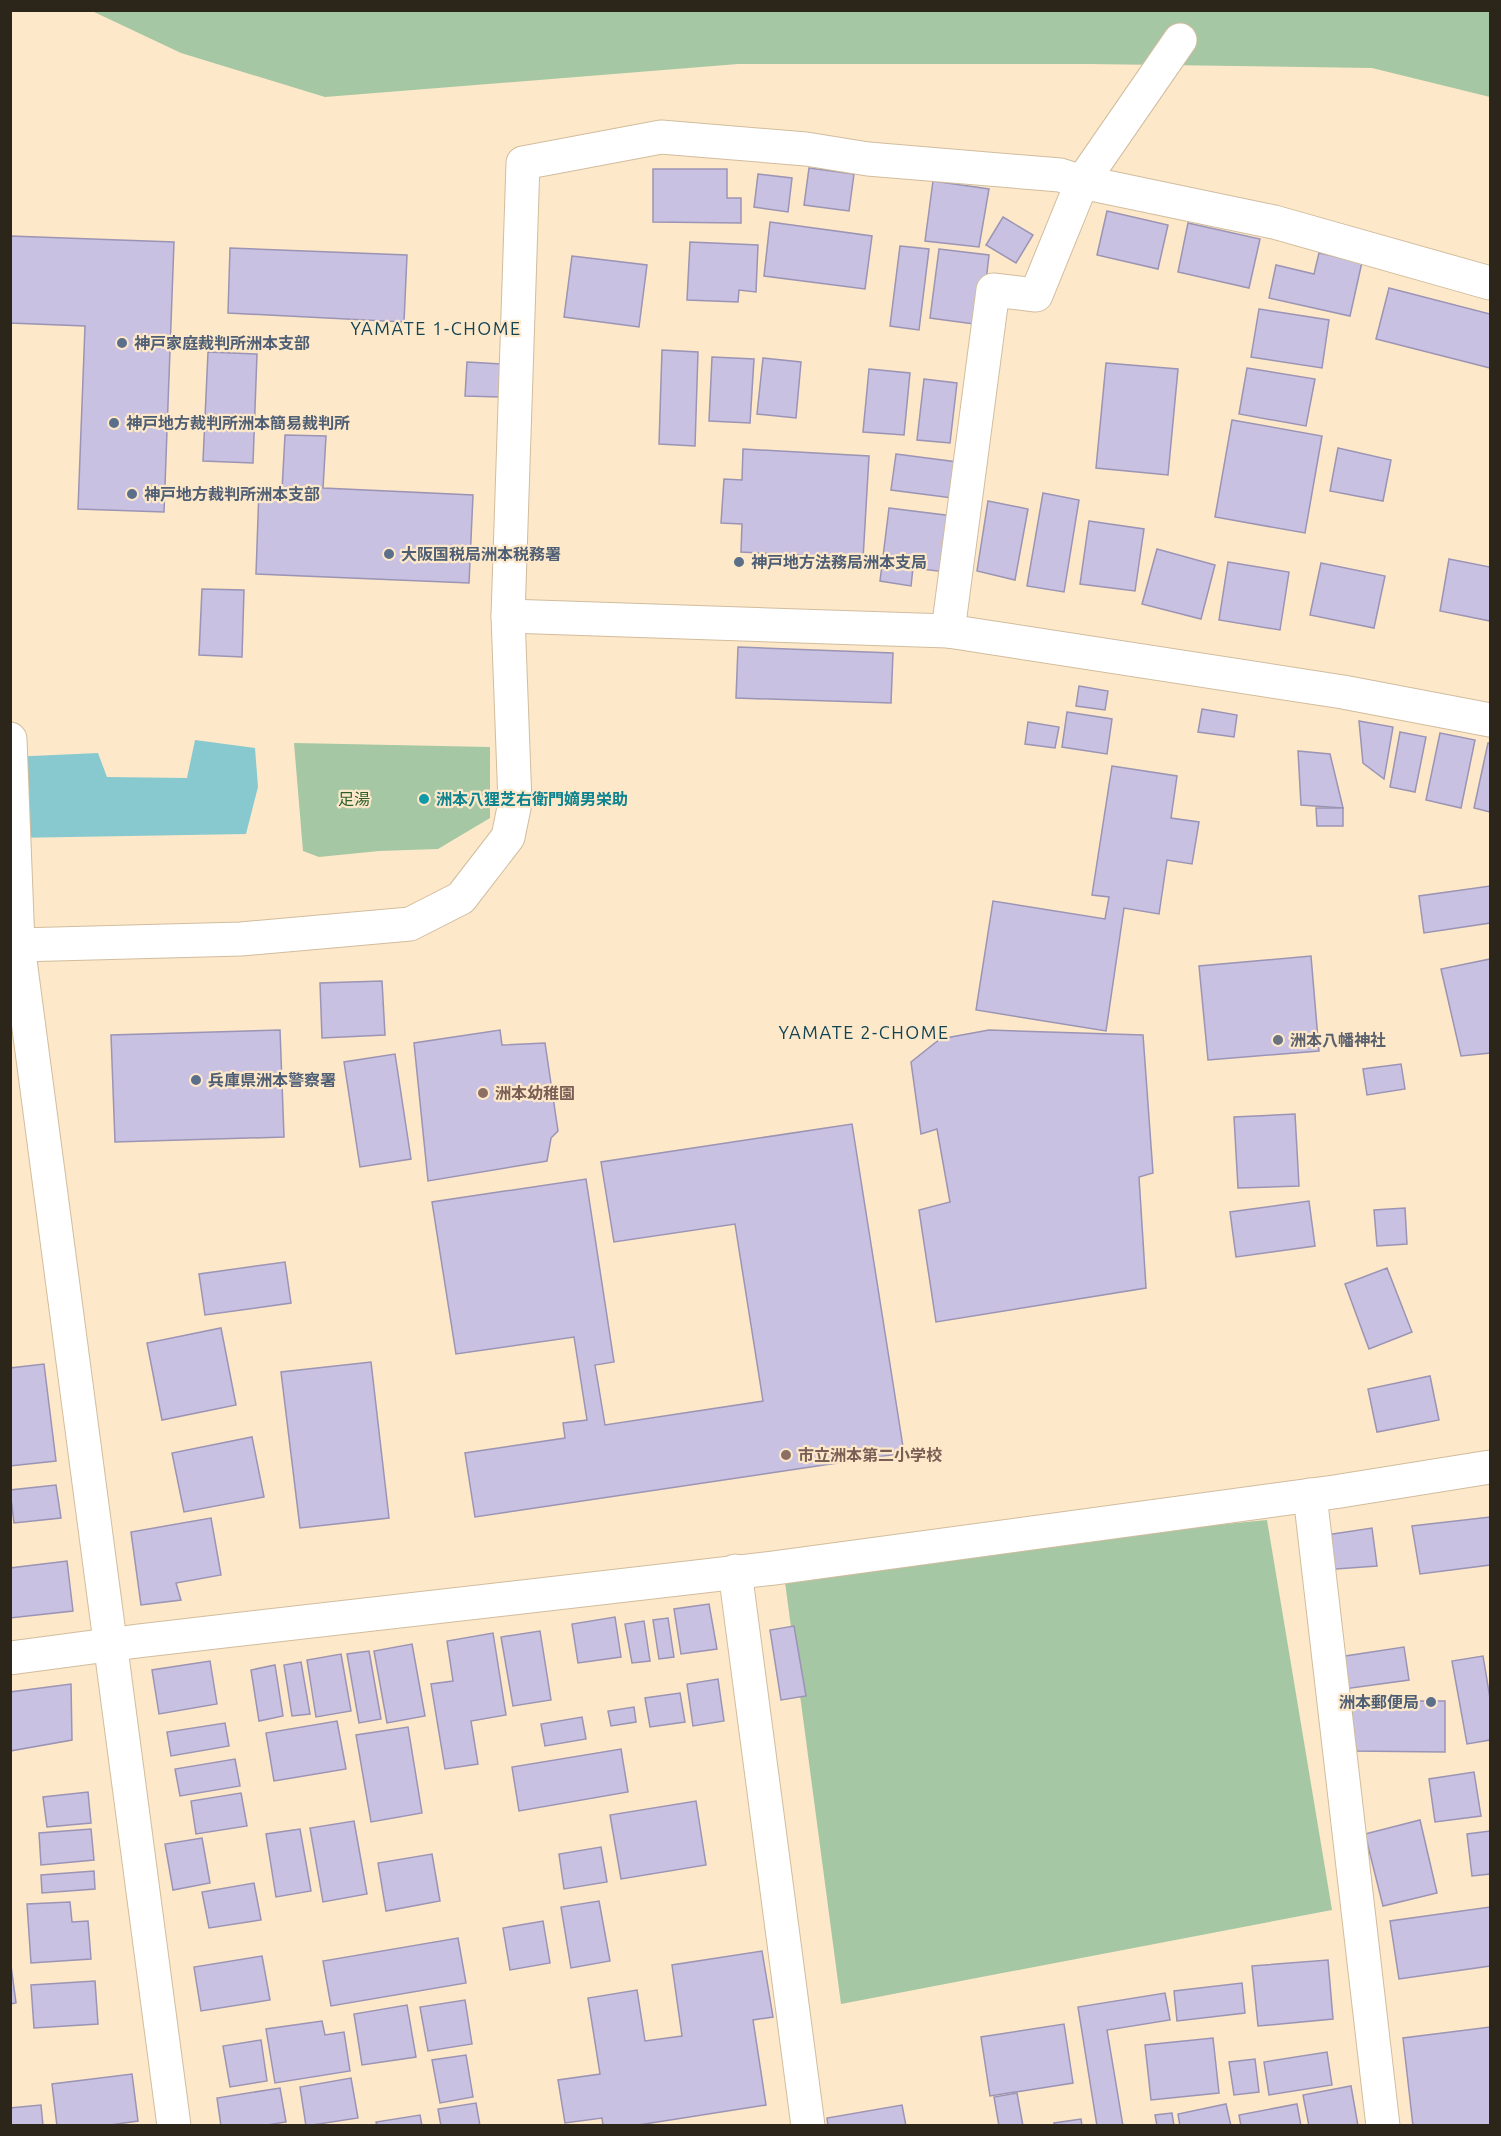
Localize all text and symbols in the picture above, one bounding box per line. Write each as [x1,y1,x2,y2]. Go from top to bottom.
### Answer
district label: YAMATE 1-CHOME [350,318,522,338]
place label: 神戸家庭裁判所洲本支部 [134,334,310,352]
marker: 神戸家庭裁判所洲本支部 [115,336,129,350]
place label: 神戸地方裁判所洲本簡易裁判所 [126,414,350,432]
marker: 神戸地方裁判所洲本簡易裁判所 [107,416,121,430]
place label: 神戸地方裁判所洲本支部 [144,485,320,503]
marker: 神戸地方裁判所洲本支部 [125,487,139,501]
place label: 大阪国税局洲本税務署 [401,545,561,563]
marker: 大阪国税局洲本税務署 [382,547,396,561]
place label: 神戸地方法務局洲本支局 [751,553,927,571]
marker: 神戸地方法務局洲本支局 [732,555,746,569]
park label: 足湯 [338,790,370,808]
place label: 洲本八狸芝右衛門嫡男栄助 [436,790,628,808]
marker: 洲本八狸芝右衛門嫡男栄助 [417,792,431,806]
district label: YAMATE 2-CHOME [778,1022,950,1042]
place label: 洲本八幡神社 [1290,1031,1386,1049]
marker: 洲本八幡神社 [1271,1033,1285,1047]
place label: 兵庫県洲本警察署 [208,1071,336,1089]
marker: 兵庫県洲本警察署 [189,1073,203,1087]
place label: 洲本幼稚園 [495,1084,575,1102]
marker: 洲本幼稚園 [476,1086,490,1100]
place label: 市立洲本第二小学校 [798,1446,942,1464]
marker: 市立洲本第二小学校 [779,1448,793,1462]
place label: 洲本郵便局 [1339,1693,1419,1711]
marker: 洲本郵便局 [1424,1695,1438,1709]

